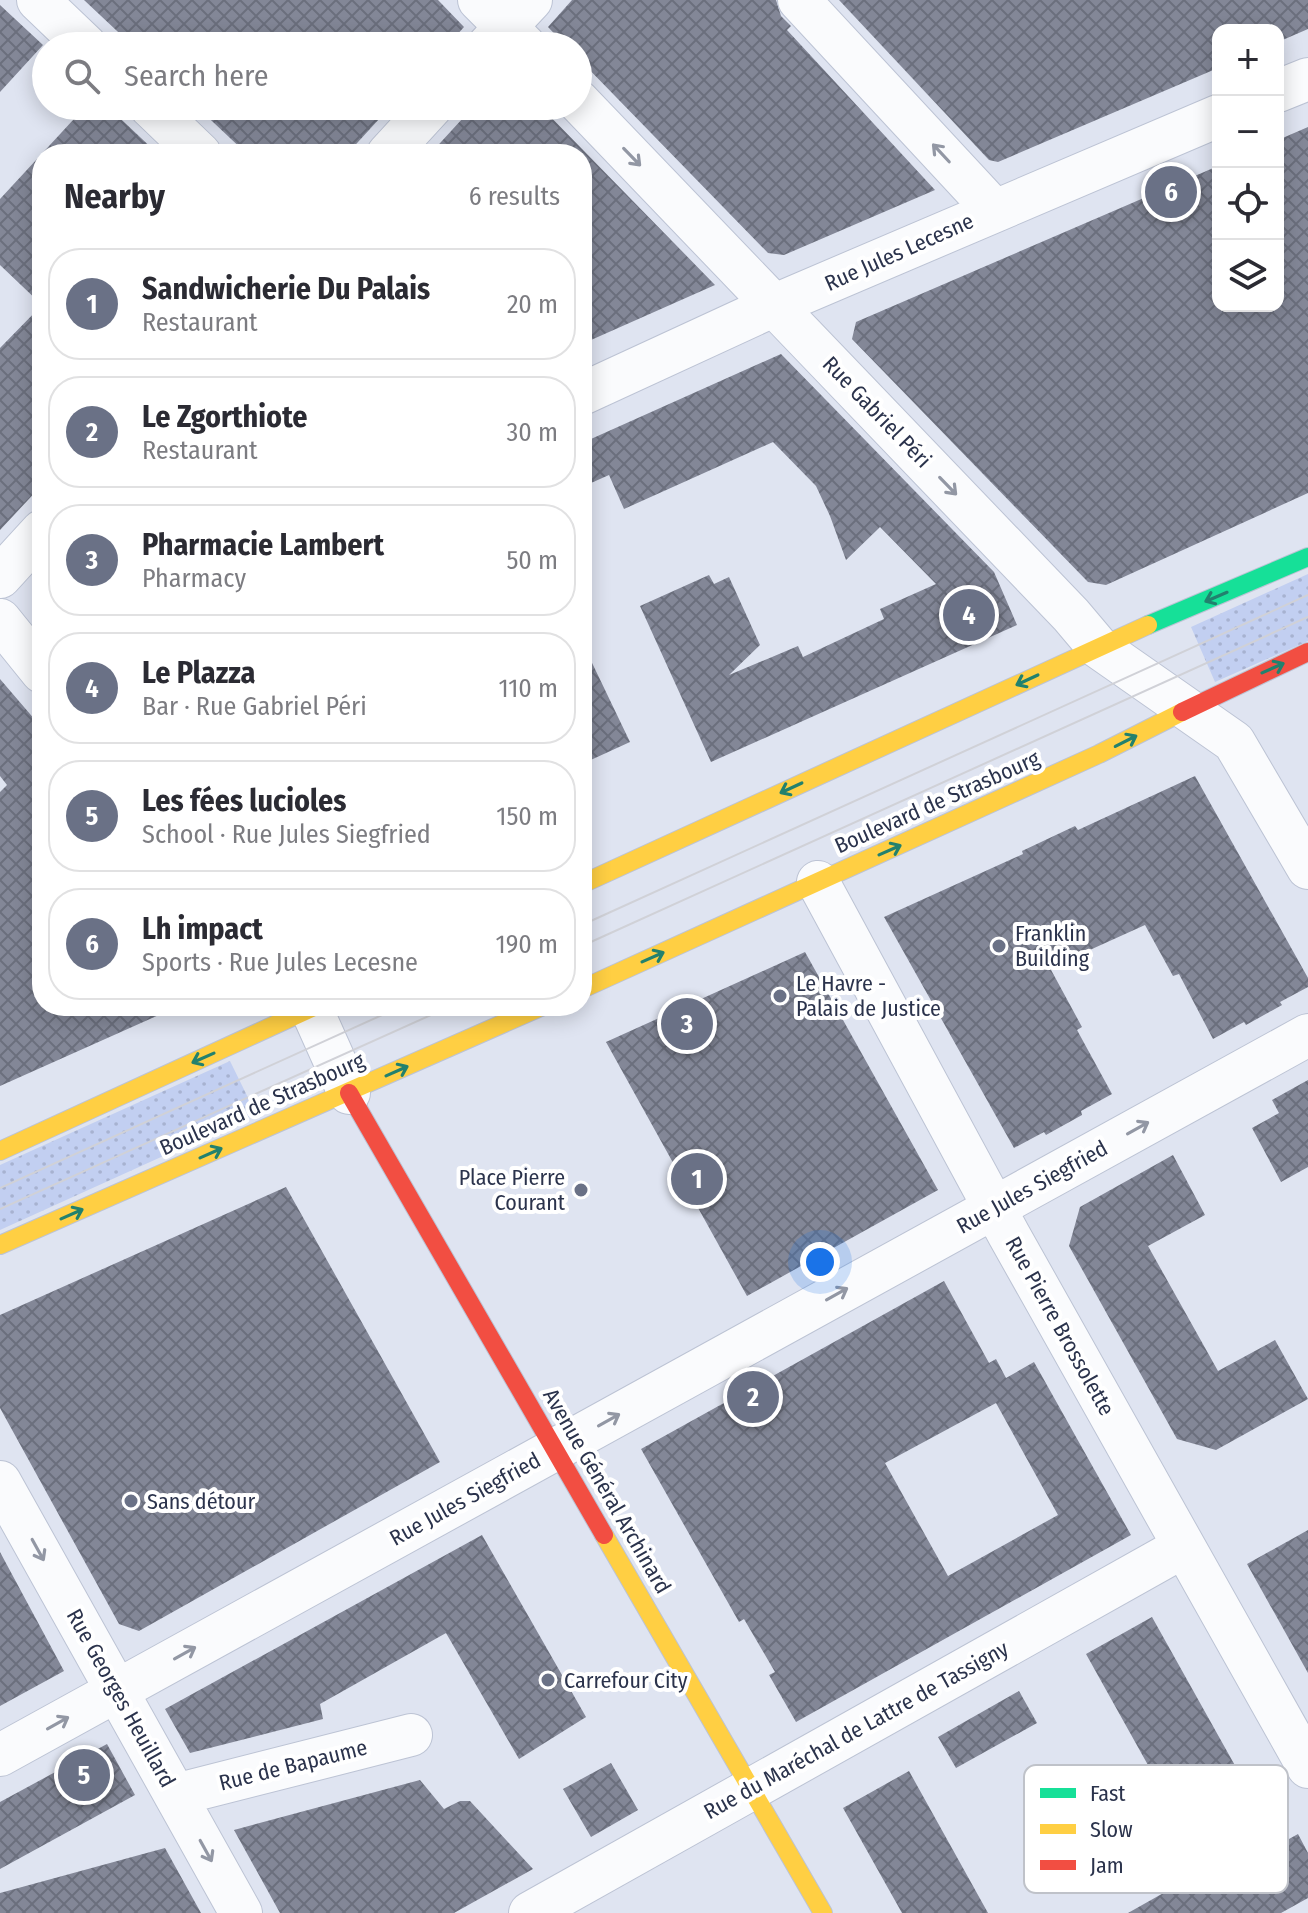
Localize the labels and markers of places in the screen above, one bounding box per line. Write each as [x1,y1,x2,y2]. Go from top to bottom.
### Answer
pin: 6 [1145,162,1197,222]
pin: 4 [943,585,995,645]
place label: Franklin Building [1015,920,1090,972]
marker: Franklin Building [990,937,1008,955]
place label: Le Havre - Palais de Justice [796,970,941,1022]
marker: Le Havre - Palais de Justice [771,987,789,1005]
pin: 3 [661,994,713,1054]
pin: 1 [671,1149,723,1209]
place label: Place Pierre Courant [459,1164,566,1216]
marker: Place Pierre Courant [572,1181,590,1199]
pin: 2 [727,1367,779,1427]
place label: Sans détour [147,1488,255,1515]
marker: Sans détour [122,1492,140,1510]
place label: Carrefour City [564,1667,688,1694]
marker: Carrefour City [539,1671,557,1689]
pin: 5 [58,1745,110,1805]

